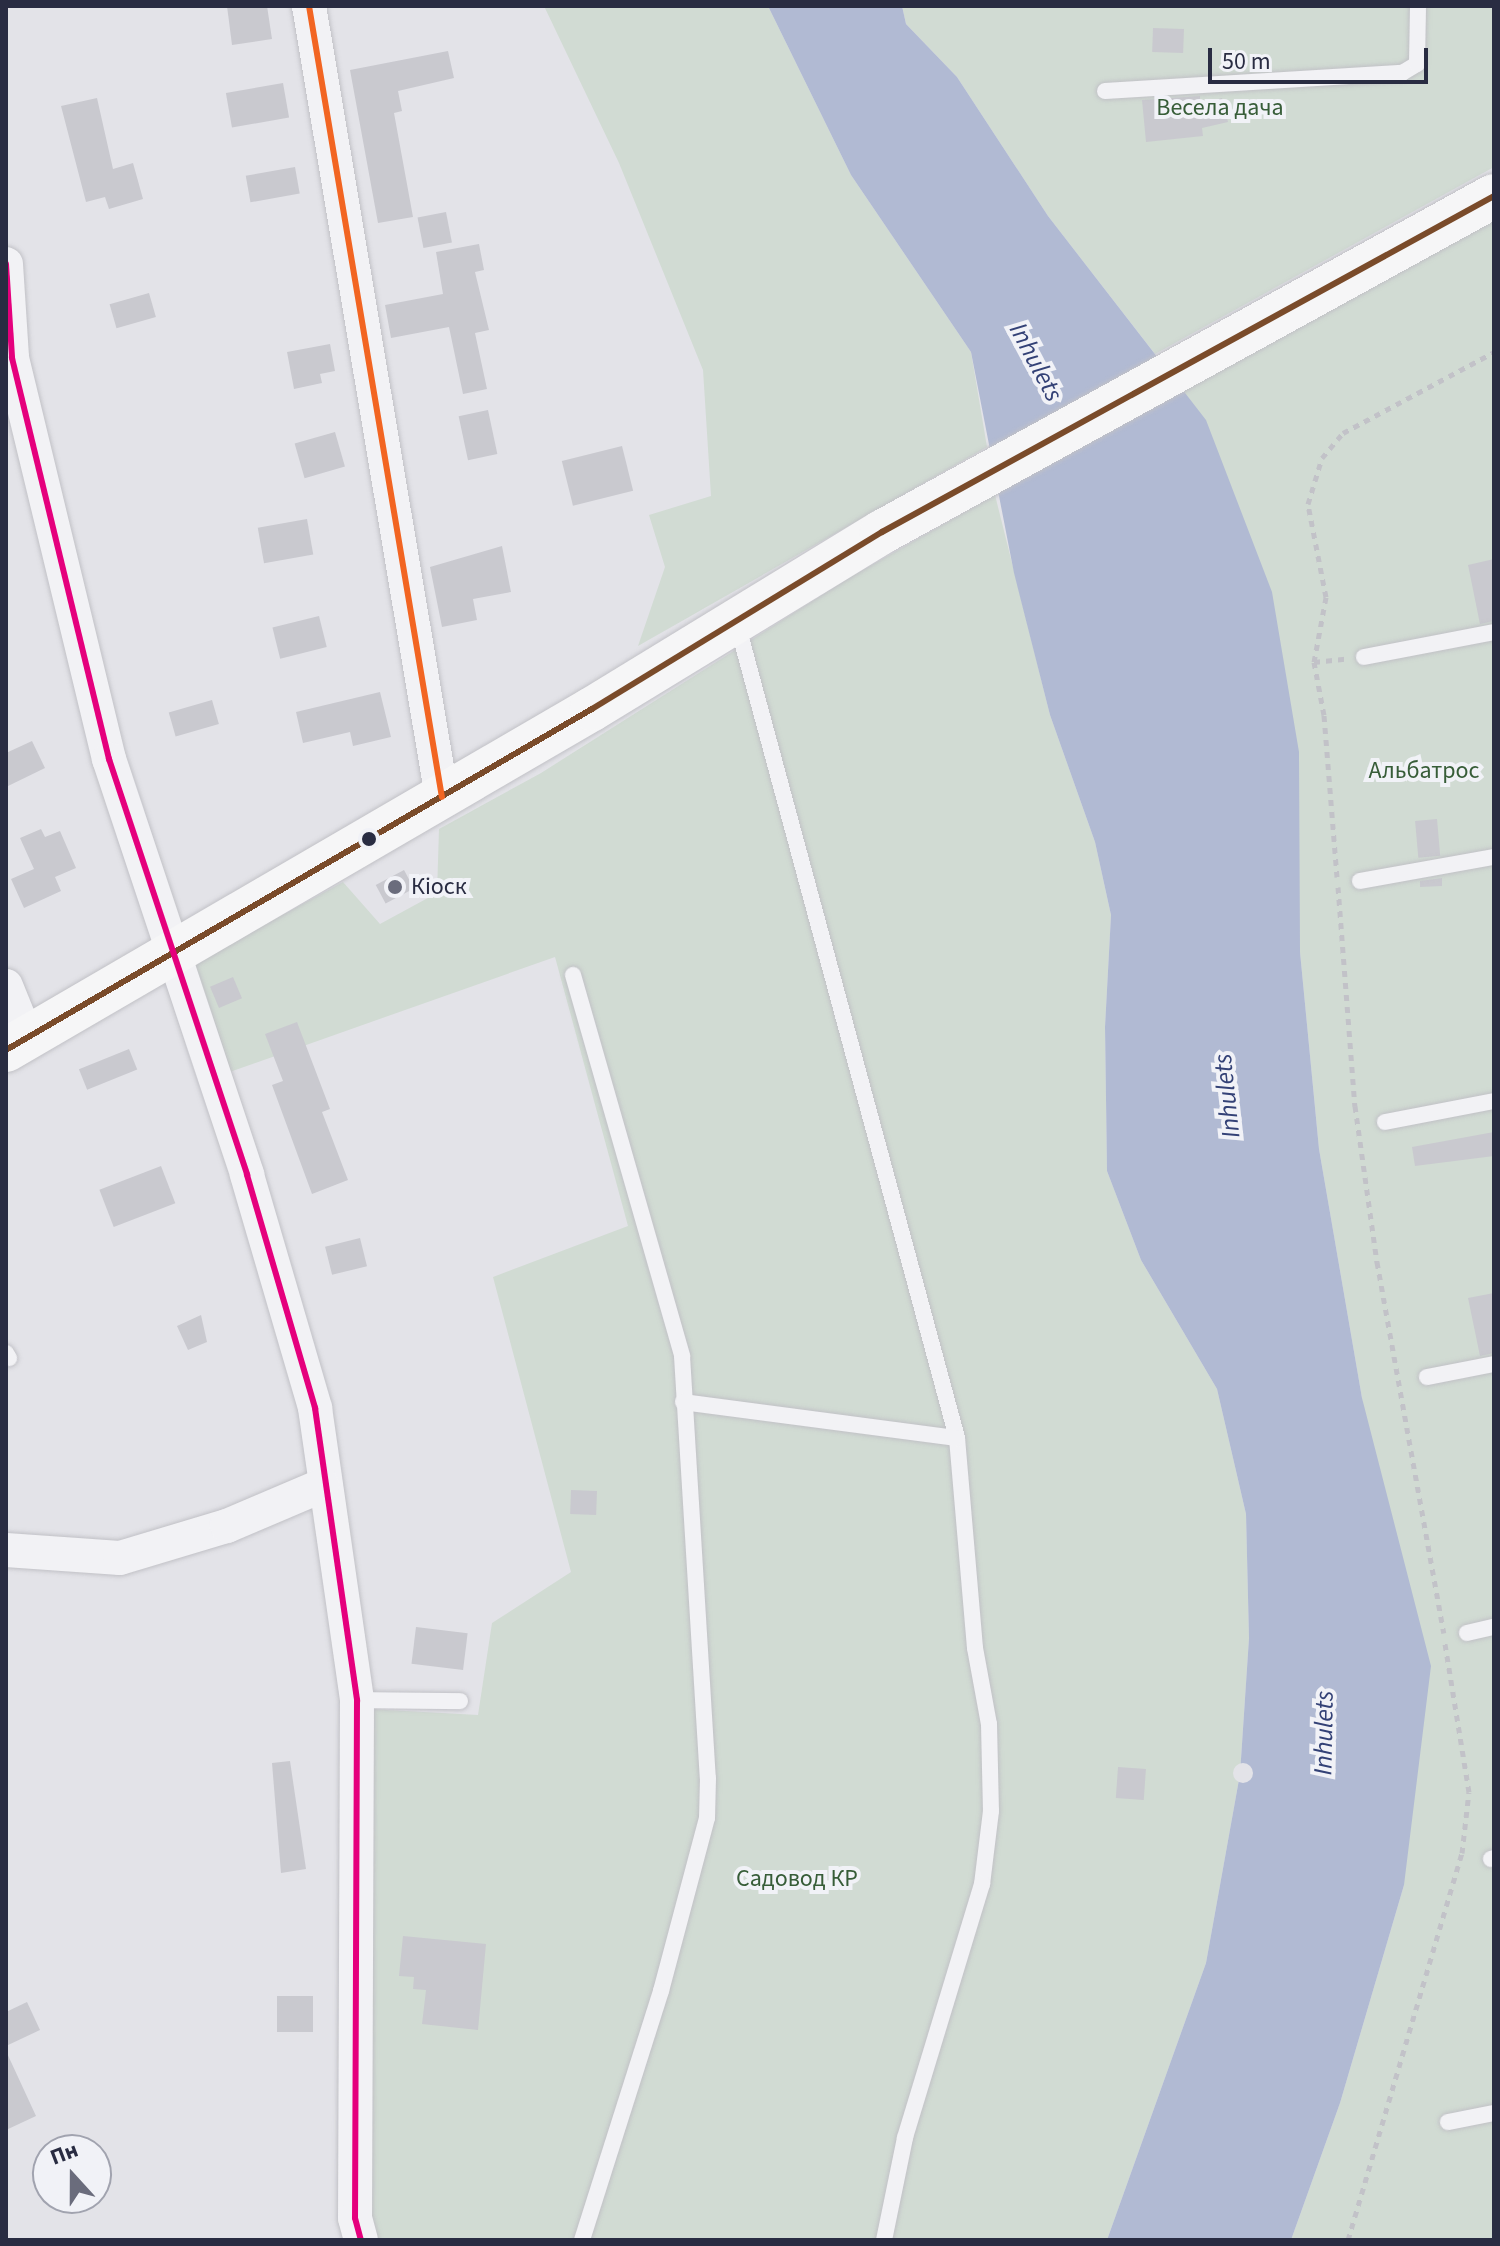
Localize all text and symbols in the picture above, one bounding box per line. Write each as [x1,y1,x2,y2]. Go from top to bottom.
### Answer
scale bar [1212,32,1432,82]
text: 50 m [1222,44,1271,79]
park label: Весела дача [1156,94,1284,122]
water label: Inhulets [1002,317,1070,407]
park label: Альбатрос [1369,757,1479,785]
unlabelled marker [361,831,377,847]
place label: Кіоск [411,873,467,901]
marker: Кіоск [386,878,404,896]
water label: Inhulets [1207,1052,1247,1140]
water label: Inhulets [1308,1690,1340,1776]
park label: Садовод КР [736,1865,858,1893]
north arrow [32,2134,112,2214]
text: Пн [46,2134,83,2173]

